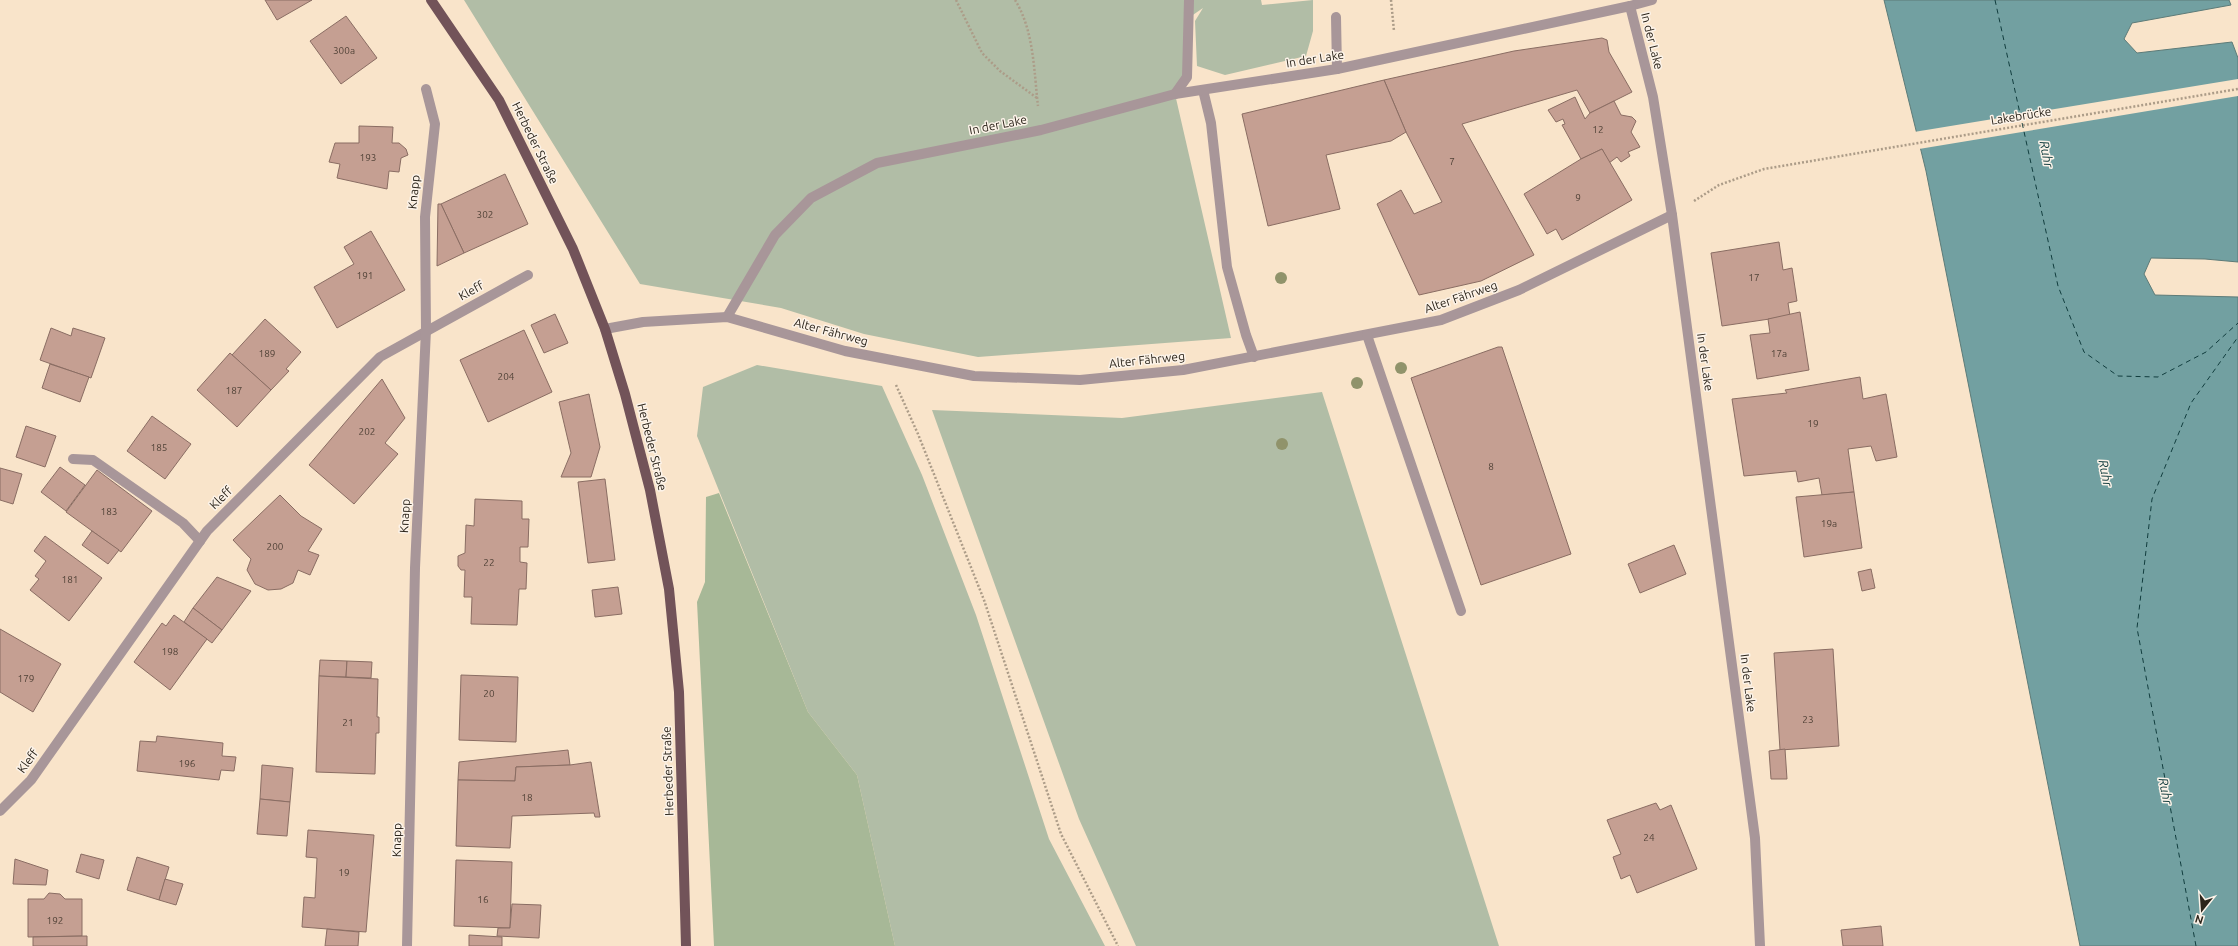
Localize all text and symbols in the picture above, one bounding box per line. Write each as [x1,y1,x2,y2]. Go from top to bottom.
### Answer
street label: In der Lake [1639,11,1666,71]
house number: 300a [333,45,355,56]
street label: In der Lake [1285,48,1345,69]
street label: Herbeder Straße [510,100,561,186]
street label: Lakebrücke [1990,104,2052,127]
street label: In der Lake [968,113,1028,136]
house number: 12 [1592,124,1604,135]
water label: Ruhr [2038,139,2057,170]
house number: 193 [360,152,376,163]
house number: 7 [1449,156,1455,167]
street label: Knapp [405,174,422,210]
house number: 9 [1575,192,1581,203]
house number: 302 [477,209,493,220]
house number: 191 [357,270,373,281]
house number: 17 [1748,272,1760,283]
street label: Kleff [456,278,486,303]
street label: Alter Fährweg [1423,278,1499,315]
street label: Alter Fährweg [793,315,870,348]
street label: In der Lake [1695,332,1716,392]
house number: 189 [259,348,275,359]
house number: 17a [1771,348,1787,359]
street label: Alter Fährweg [1108,349,1185,370]
house number: 204 [498,371,515,382]
house number: 187 [226,385,242,396]
street label: Herbeder Straße [635,402,670,492]
house number: 19 [1807,418,1819,429]
house number: 202 [359,426,375,437]
house number: 185 [151,442,167,453]
water label: Ruhr [2097,458,2116,489]
house number: 8 [1488,461,1494,472]
street label: Kleff [207,483,235,512]
street label: Knapp [397,498,412,533]
house number: 183 [101,506,117,517]
house number: 19a [1821,518,1837,529]
house number: 200 [267,541,284,552]
house number: 22 [483,557,495,568]
house number: 181 [62,574,78,585]
house number: 198 [162,646,179,657]
street label: In der Lake [1738,653,1759,713]
house number: 179 [18,673,34,684]
house number: 20 [483,688,495,699]
house number: 23 [1802,714,1814,725]
house number: 21 [342,717,354,728]
street label: Herbeder Straße [659,726,676,816]
street label: Kleff [15,746,41,775]
house number: 196 [179,758,196,769]
water label: Ruhr [2157,776,2176,807]
house number: 18 [521,792,533,803]
street label: Knapp [390,823,403,857]
house number: 24 [1643,832,1655,843]
house number: 19 [338,867,350,878]
north arrow [2182,890,2222,930]
house number: 16 [477,894,489,905]
text: N [2193,913,2205,927]
house number: 192 [47,915,63,926]

